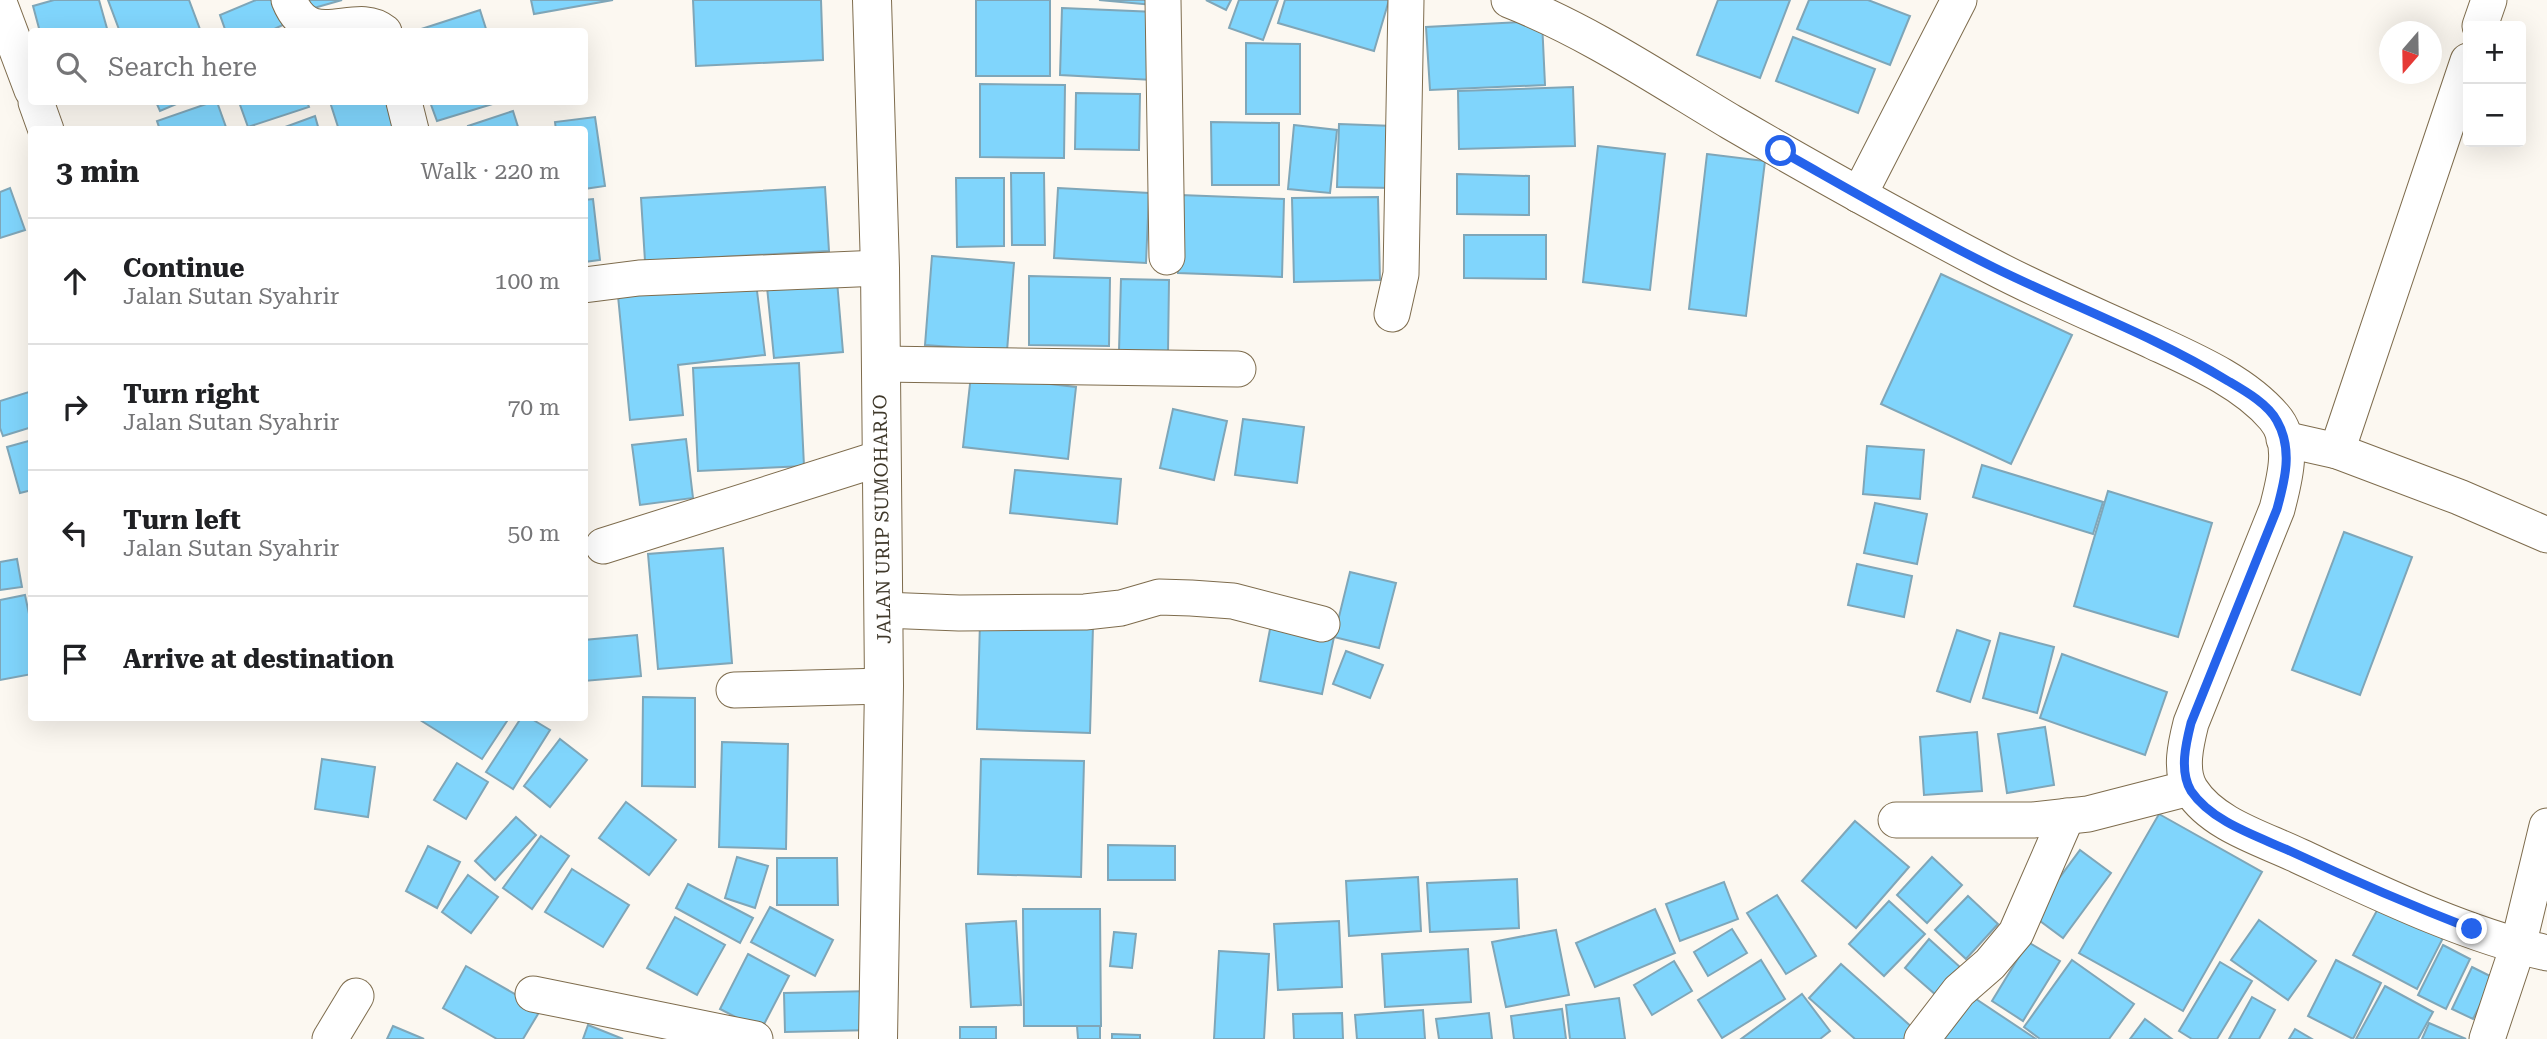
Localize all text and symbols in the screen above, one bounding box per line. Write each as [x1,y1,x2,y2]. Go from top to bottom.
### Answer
north arrow [2379,21,2442,84]
map controls [2463,21,2526,147]
button: + [2463,21,2526,84]
search box [28,28,588,105]
icon: search [52,48,90,86]
text: Search here [108,52,257,82]
button: − [2463,84,2526,147]
route start [1765,135,1796,166]
text: 3 min [56,154,139,189]
text: Walk · 220 m [421,158,560,185]
text: Continue [123,253,245,283]
icon: ahead [56,262,94,300]
text: 100 m [495,268,560,295]
text: Jalan Sutan Syahrir [123,283,339,310]
text: Turn right [123,379,259,409]
icon: right [56,388,94,426]
text: 70 m [507,394,560,421]
street label: JALAN URIP SUMOHARJO [868,394,896,644]
text: Jalan Sutan Syahrir [123,409,339,436]
text: Turn left [123,505,241,535]
icon: left [56,514,94,552]
text: 50 m [507,520,560,547]
text: Jalan Sutan Syahrir [123,535,339,562]
icon: arrive [56,640,94,678]
text: Arrive at destination [123,644,394,674]
route end [2456,913,2487,944]

